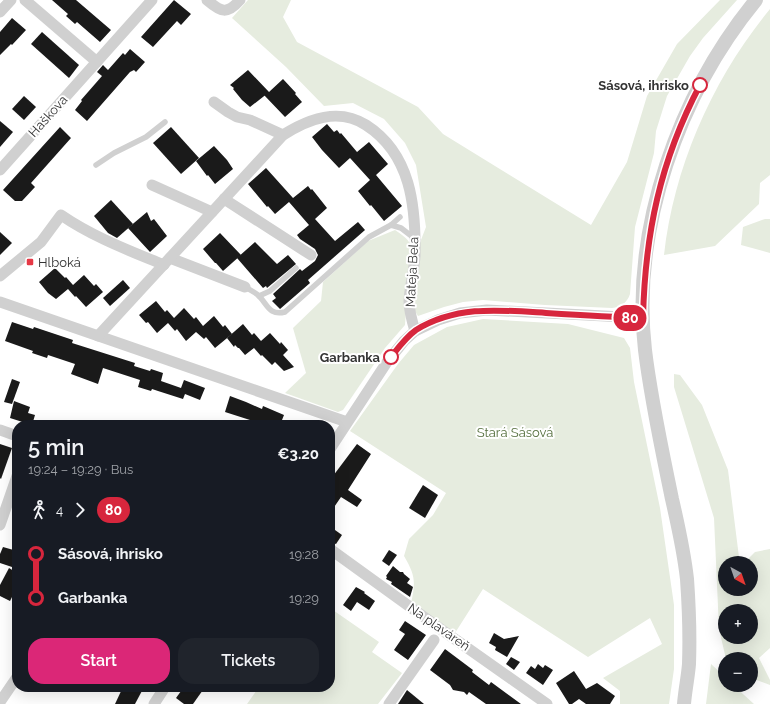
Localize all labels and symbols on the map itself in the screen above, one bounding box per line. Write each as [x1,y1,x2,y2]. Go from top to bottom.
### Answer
marker: Sásová, ihrisko [692,77,708,93]
place label: Sásová, ihrisko [598,78,689,93]
street label: Haškova [25,92,71,140]
street label: Mateja Bela [403,236,421,308]
place label: Hlboká [38,255,81,270]
marker: Hlboká [25,257,35,267]
line badge: 80 [612,305,648,331]
marker: Garbanka [383,349,399,365]
place label: Garbanka [320,350,381,365]
park label: Stará Sásová [477,425,553,440]
north arrow [718,556,758,596]
street label: Na plaváreň [405,600,473,654]

